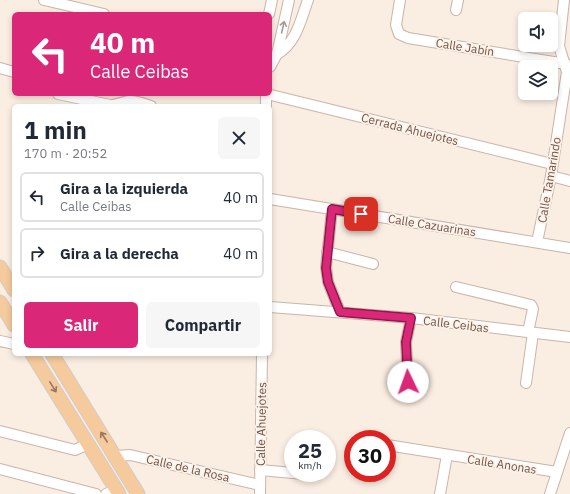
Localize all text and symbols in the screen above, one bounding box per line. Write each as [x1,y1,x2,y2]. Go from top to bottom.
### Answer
map controls [518,12,558,100]
button: sound [518,12,558,52]
one-way arrow [279,21,287,34]
text: 40 m [90,24,155,61]
icon: left [24,28,76,80]
street label: Calle Jabín [435,35,495,59]
text: Calle Ceibas [90,60,189,83]
button: layers [518,60,558,100]
street label: Cerrada Ahuejotes [360,110,460,148]
text: 1 min [24,114,87,146]
button: close [218,117,260,159]
street label: Calle Tamarindo [534,136,564,224]
text: 170 m · 20:52 [24,145,107,162]
text: Gira a la izquierda [60,179,188,198]
icon: left [26,186,48,208]
text: 40 m [223,188,258,207]
pin [344,197,378,231]
text: Calle Ceibas [60,198,132,215]
icon: arrive [350,203,372,225]
street label: Calle Cazuarinas [387,211,477,239]
icon: right [26,242,48,264]
text: Gira a la derecha [60,244,179,263]
text: 40 m [223,244,258,263]
button: Salir [24,302,138,348]
button: Compartir [146,302,260,348]
street label: Calle Ceibas [422,313,490,335]
position arrow [387,361,429,403]
one-way arrow [49,381,57,392]
street label: Calle Ahuejotes [253,382,269,466]
speed limit sign: 30 [344,430,396,482]
one-way arrow [99,431,107,443]
text: 25 [298,437,322,464]
street label: Calle de la Rosa [145,451,232,485]
street label: Calle Anonas [466,451,538,477]
text: km/h [298,459,322,472]

